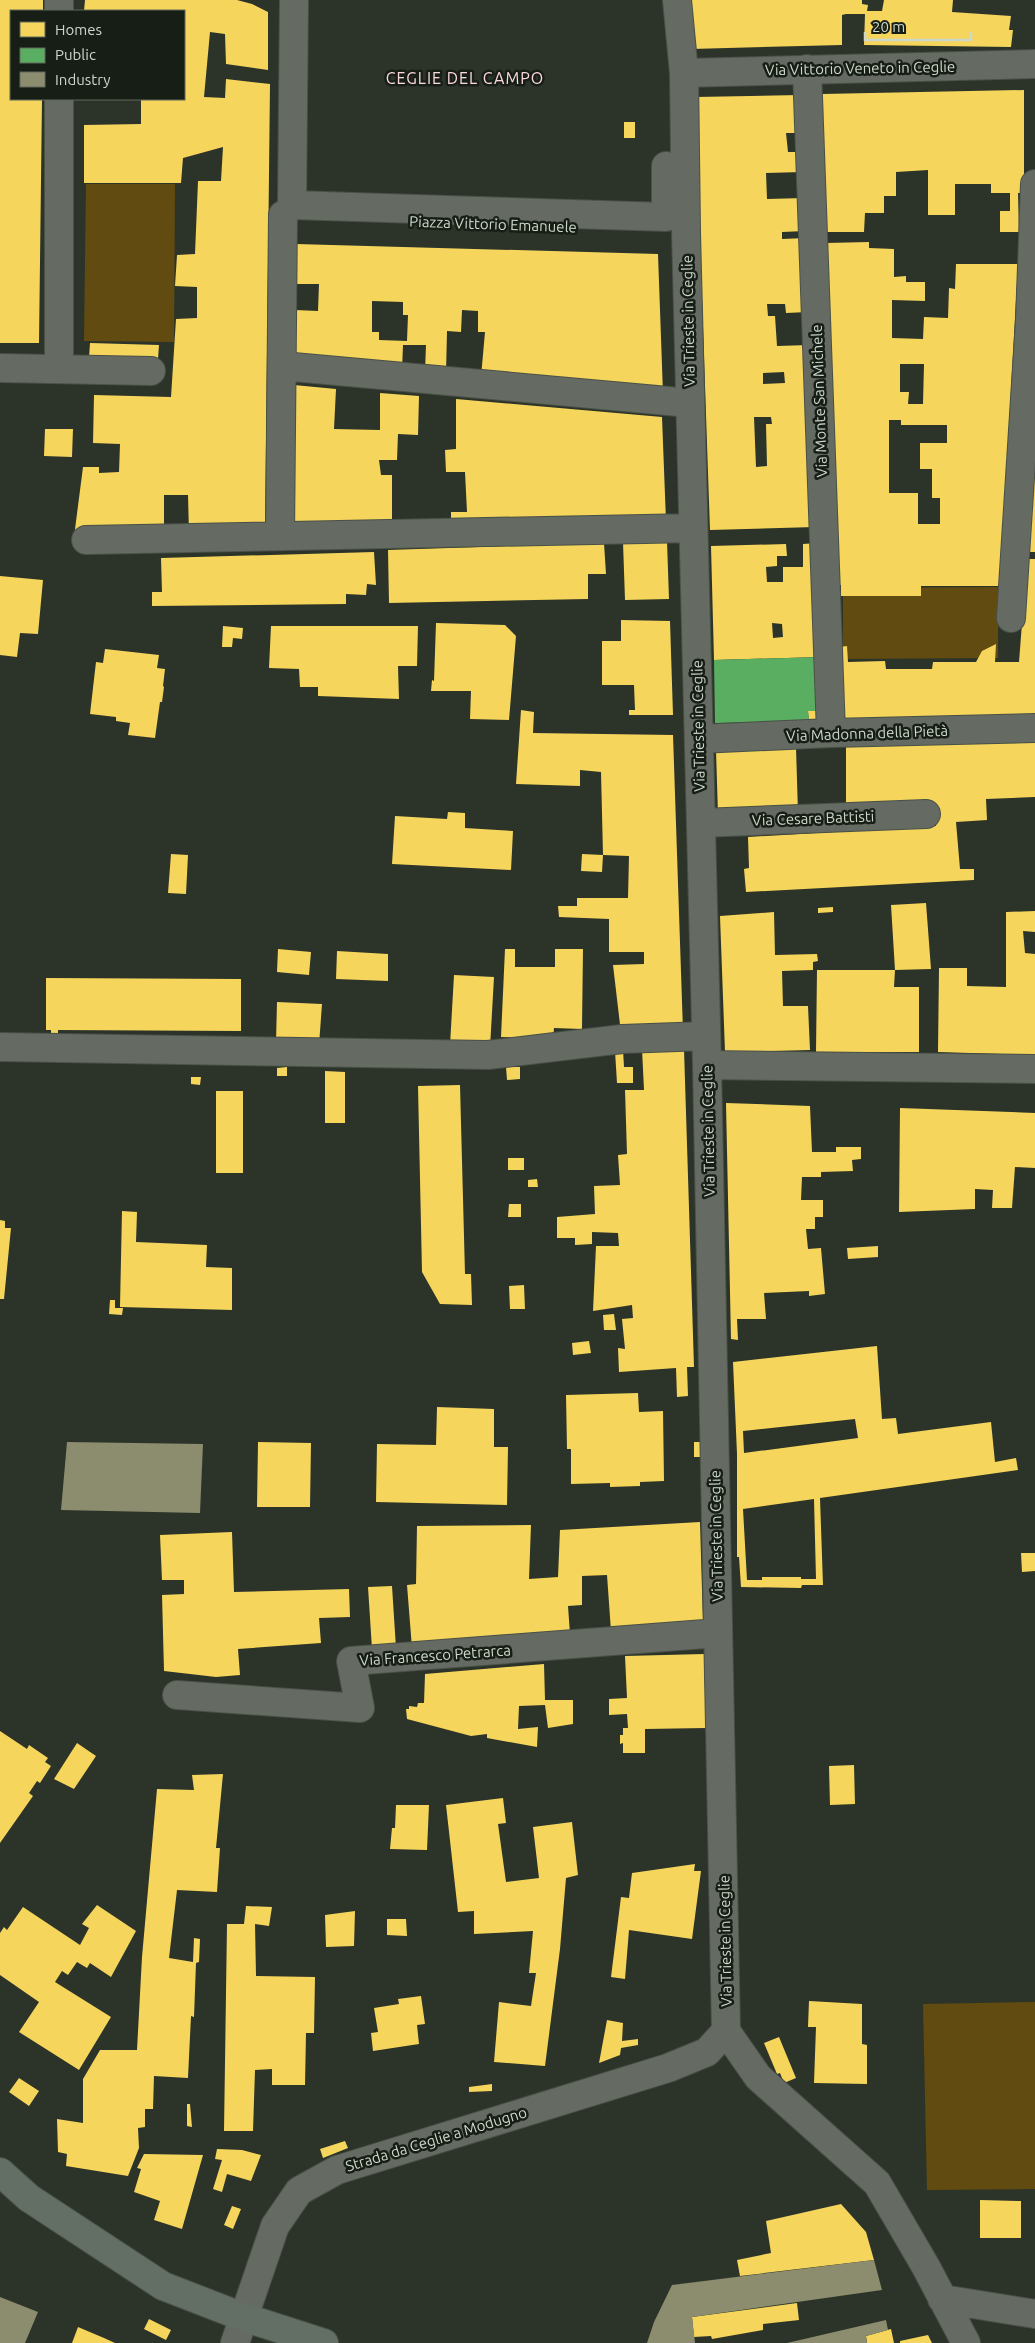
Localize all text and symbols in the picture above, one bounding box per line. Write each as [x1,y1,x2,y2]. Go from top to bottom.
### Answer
legend [10,10,185,100]
scale bar [865,10,971,42]
text: 20 m [872,18,905,35]
text: Homes [55,21,102,38]
text: Public [55,46,96,63]
street label: Via Vittorio Veneto in Ceglie [765,58,955,78]
district label: CEGLIE DEL CAMPO [386,69,544,87]
text: Industry [55,71,110,88]
street label: Piazza Vittorio Emanuele [409,213,577,235]
street label: Via Trieste in Ceglie [678,255,698,387]
street label: Via Monte San Michele [808,324,830,478]
street label: Via Trieste in Ceglie [688,660,708,792]
street label: Via Madonna della Pietà [786,722,948,744]
street label: Via Cesare Battisti [751,807,875,829]
street label: Via Trieste in Ceglie [698,1065,718,1197]
street label: Via Trieste in Ceglie [706,1470,726,1602]
street label: Via Francesco Petrarca [359,1641,511,1669]
street label: Via Trieste in Ceglie [715,1875,735,2007]
street label: Strada da Ceglie a Modugno [343,2103,529,2175]

